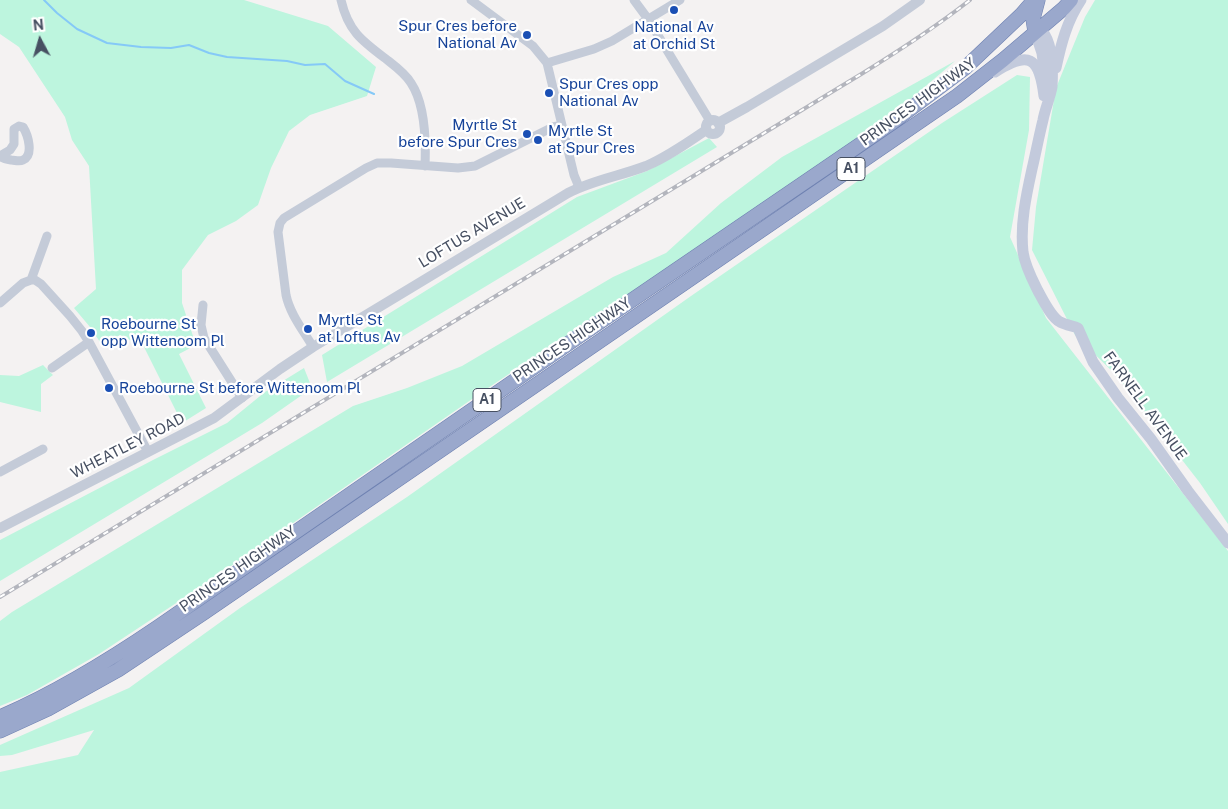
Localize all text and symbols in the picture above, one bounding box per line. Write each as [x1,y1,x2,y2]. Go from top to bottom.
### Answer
marker: National Av at Orchid St [668,4,680,16]
north arrow [15,15,65,65]
text: N [32,17,45,34]
place label: Spur Cres before National Av [398,17,517,52]
place label: National Av at Orchid St [633,18,715,53]
marker: Spur Cres before National Av [521,29,533,41]
street label: PRINCES HIGHWAY [857,54,979,150]
place label: Spur Cres opp National Av [559,75,658,110]
marker: Spur Cres opp National Av [543,87,555,99]
place label: Myrtle St before Spur Cres [398,116,517,151]
place label: Myrtle St at Spur Cres [548,122,635,157]
marker: Myrtle St before Spur Cres [521,128,533,140]
marker: Myrtle St at Spur Cres [532,134,544,146]
road number: A1 [837,157,865,180]
street label: LOFTUS AVENUE [415,194,529,272]
street label: PRINCES HIGHWAY [510,294,634,386]
place label: Myrtle St at Loftus Av [318,311,400,346]
place label: Roebourne St opp Wittenoom Pl [101,315,225,350]
marker: Myrtle St at Loftus Av [302,323,314,335]
marker: Roebourne St opp Wittenoom Pl [85,327,97,339]
street label: FARNELL AVENUE [1100,348,1190,464]
place label: Roebourne St before Wittenoom Pl [119,379,361,397]
marker: Roebourne St before Wittenoom Pl [103,382,115,394]
road number: A1 [473,388,501,412]
street label: WHEATLEY ROAD [68,409,188,483]
street label: PRINCES HIGHWAY [176,522,300,616]

